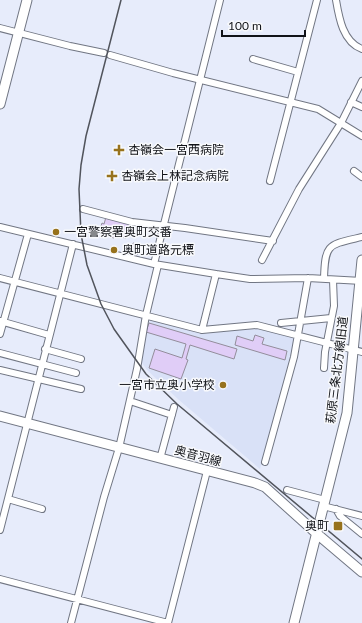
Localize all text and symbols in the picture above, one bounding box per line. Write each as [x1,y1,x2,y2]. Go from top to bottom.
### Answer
scale bar [222,12,305,38]
text: 100 m [228,18,262,33]
place label: 杏嶺会一宮西病院 [128,142,224,157]
marker: 杏嶺会一宮西病院 [113,144,125,156]
place label: 杏嶺会上林記念病院 [121,168,229,183]
marker: 杏嶺会上林記念病院 [106,170,118,182]
place label: 一宮警察署奥町交番 [64,224,172,239]
marker: 一宮警察署奥町交番 [51,227,61,237]
place label: 奥町道路元標 [122,242,194,257]
marker: 奥町道路元標 [109,245,119,255]
street label: 萩原三条北方線旧道 [322,315,351,424]
place label: 一宮市立奥小学校 [119,377,215,392]
marker: 一宮市立奥小学校 [218,380,228,390]
street label: 奥音羽線 [173,442,223,469]
place label: 奥町 [305,518,329,533]
marker: 奥町 [332,520,344,532]

